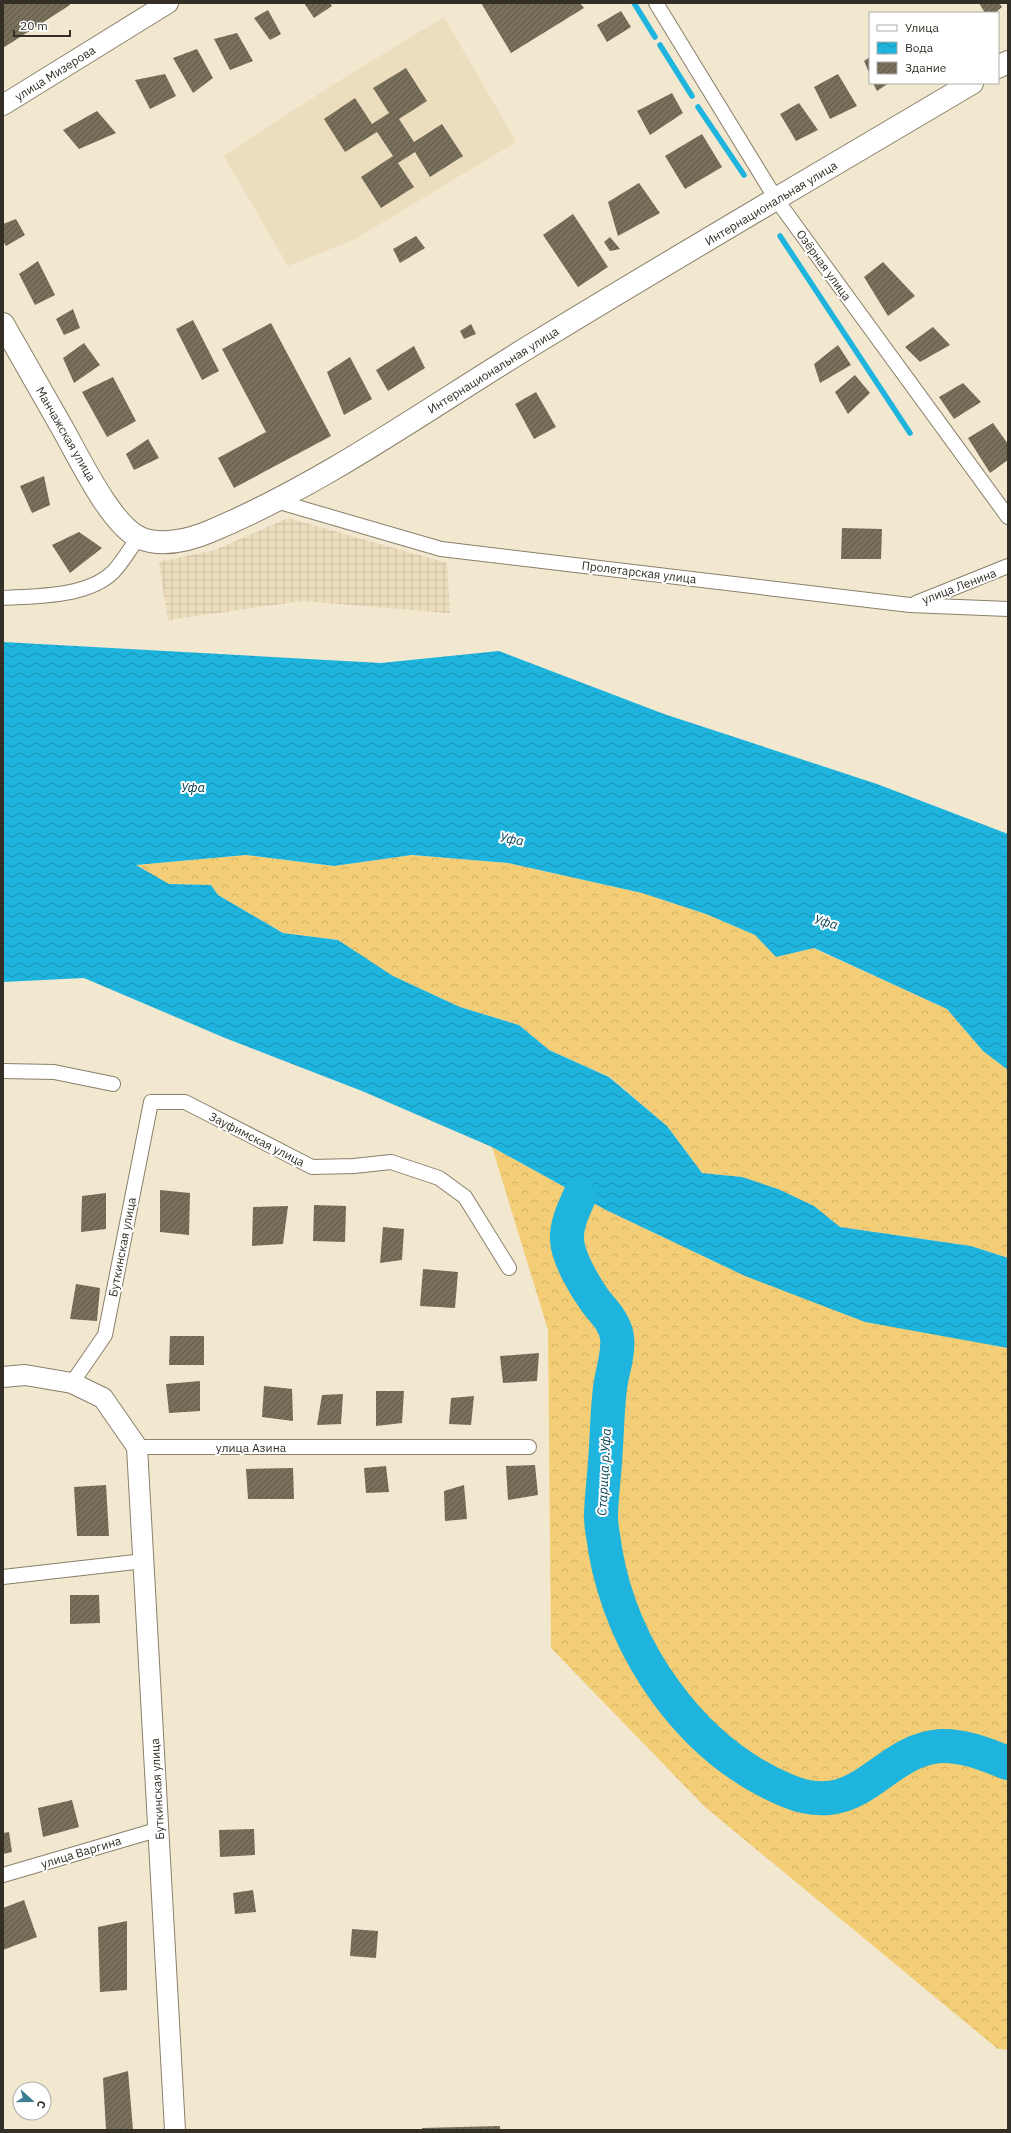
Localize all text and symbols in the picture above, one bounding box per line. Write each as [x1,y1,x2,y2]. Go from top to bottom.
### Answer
scale bar [14,12,70,38]
legend [869,12,999,84]
text: 20 m [20,18,48,33]
text: Улица [905,20,939,35]
text: Вода [905,40,934,55]
street label: улица Мизерова [12,42,99,104]
text: Здание [905,60,947,75]
street label: Интернациональная улица [702,157,840,248]
street label: Озёрная улица [793,227,855,304]
street label: Интернациональная улица [425,323,562,417]
street label: Манчажская улица [33,384,99,484]
street label: Пролетарская улица [581,558,698,587]
street label: улица Ленина [920,565,999,607]
water label: Уфа [181,779,205,796]
water label: Уфа [499,829,525,849]
water label: Уфа [812,911,840,933]
street label: Зауфимская улица [207,1108,308,1170]
street label: Буткинская улица [105,1195,139,1298]
water label: Старица р.Уфа [593,1428,615,1516]
street label: улица Азина [216,1440,287,1455]
street label: Буткинская улица [147,1737,167,1840]
street label: улица Варгина [39,1833,123,1871]
north arrow [12,2081,52,2121]
text: С [34,2099,49,2110]

